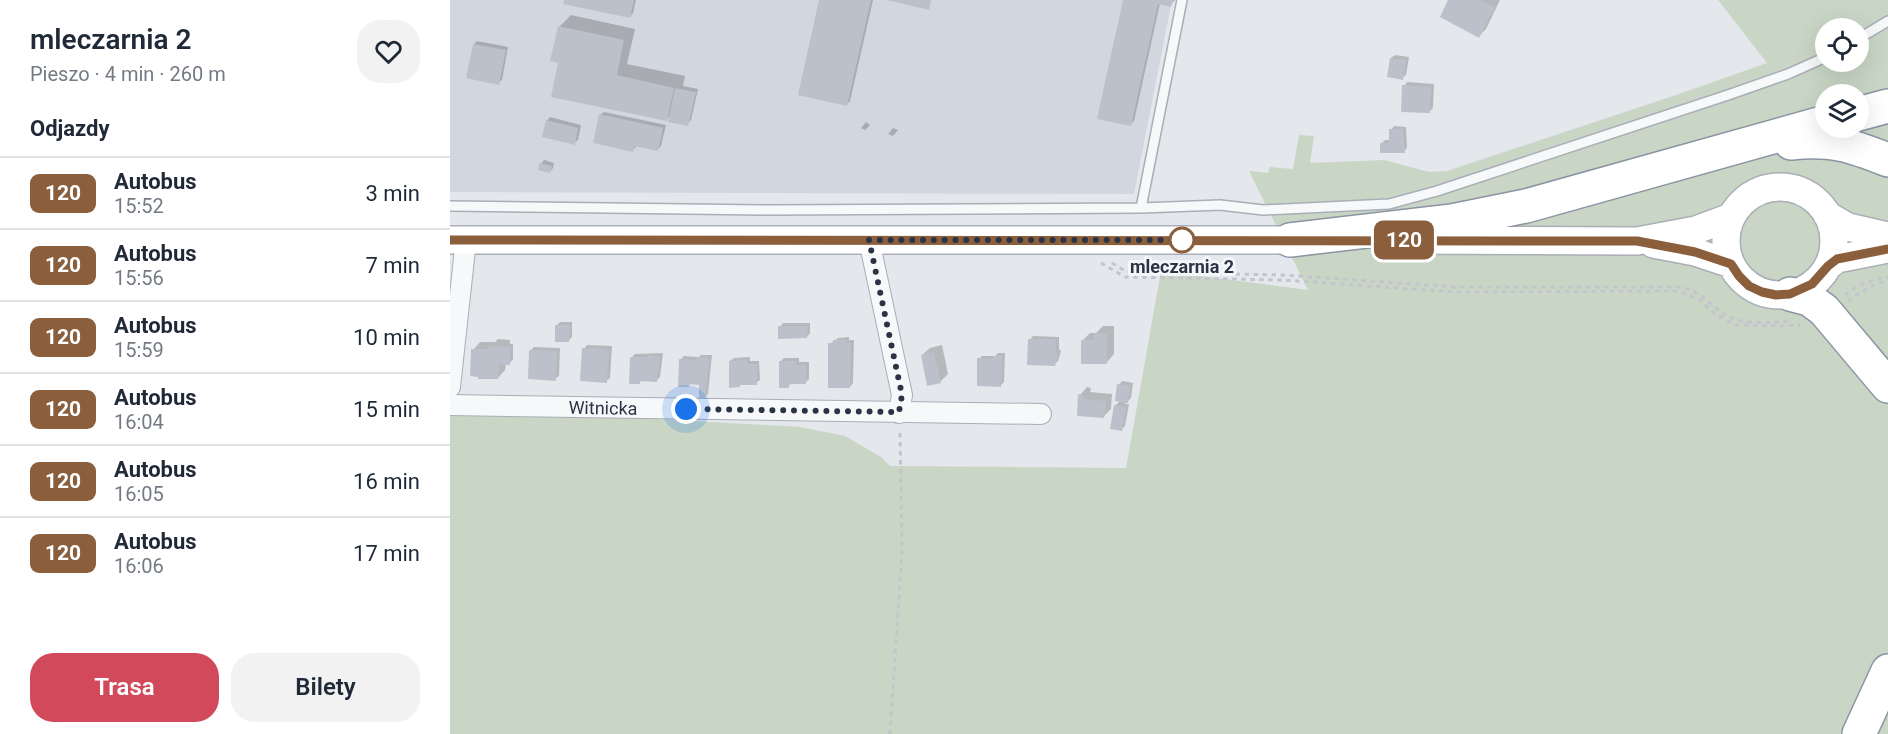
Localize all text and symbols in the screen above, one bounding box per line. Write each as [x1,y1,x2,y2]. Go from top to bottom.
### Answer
map controls [1815,18,1869,138]
button: locate [1815,18,1869,72]
button: heart [357,20,420,83]
text: mleczarnia 2 [30,23,191,56]
text: Pieszo · 4 min · 260 m [30,62,226,86]
button: layers [1815,84,1869,138]
text: Odjazdy [30,116,110,141]
text: Autobus [114,169,197,194]
text: 120 [45,181,81,205]
text: 3 min [365,181,420,206]
text: 15:52 [114,194,164,218]
line badge: 120 [1370,220,1438,260]
marker: mleczarnia 2 [1169,227,1195,253]
text: 120 [1386,228,1422,252]
text: Autobus [114,241,197,266]
text: 120 [45,253,81,277]
text: 7 min [365,253,420,278]
place label: mleczarnia 2 [1130,256,1234,277]
text: 15:56 [114,266,164,290]
text: Autobus [114,313,197,338]
text: 120 [45,325,81,349]
text: 10 min [353,325,420,350]
text: 15:59 [114,338,164,362]
text: Autobus [114,385,197,410]
your location [671,394,701,424]
street label: Witnicka [568,396,638,418]
text: 120 [45,397,81,421]
text: 15 min [353,397,420,422]
text: 16:04 [114,410,164,434]
text: Autobus [114,457,197,482]
text: 120 [45,469,81,493]
text: 16 min [353,469,420,494]
text: 16:05 [114,482,164,506]
text: Autobus [114,529,197,554]
text: 120 [45,541,81,565]
text: 17 min [353,541,420,566]
text: 16:06 [114,554,164,578]
button: Trasa [30,653,219,722]
button: Bilety [231,653,420,722]

